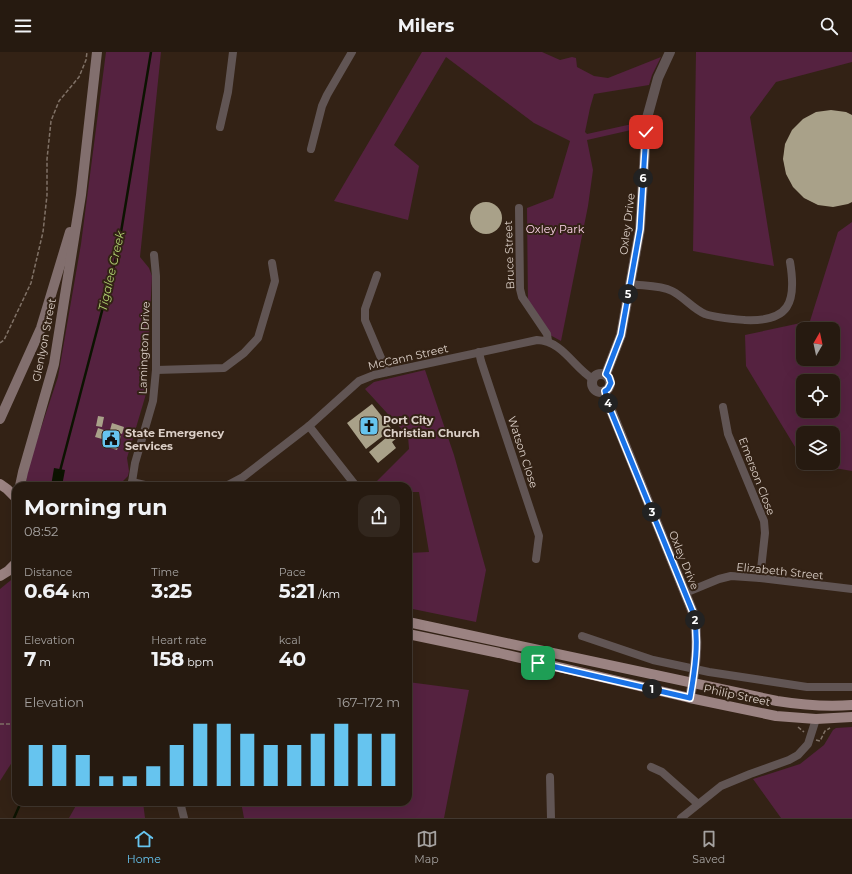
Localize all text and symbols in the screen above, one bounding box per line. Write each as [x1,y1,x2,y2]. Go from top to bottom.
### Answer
icon: menu [12,15,34,37]
text: Milers [398,15,454,37]
icon: search [818,15,840,37]
pin [629,115,663,149]
icon: check [635,121,657,143]
pin: 6 [633,168,653,188]
text: 6 [639,171,647,185]
street label: Oxley Drive [616,192,638,256]
street label: Bruce Street [501,220,517,290]
park label: Oxley Park [526,222,585,236]
water label: Tigalee Creek [94,228,128,313]
pin: 5 [618,284,638,304]
text: 5 [625,287,631,301]
street label: Glenlyon Street [29,297,59,383]
street label: Lamington Drive [135,301,153,395]
north arrow [796,322,840,366]
map controls [796,322,840,470]
street label: McCann Street [367,341,450,373]
button: locate [796,374,840,418]
pin: 4 [598,393,618,413]
text: 4 [604,396,612,410]
place label: Port City Christian Church [383,413,480,440]
street label: Watson Close [505,414,541,490]
church icon: Port City Christian Church [358,415,380,437]
place label: State Emergency Services [125,426,224,453]
button: layers [796,426,840,470]
public building icon: State Emergency Services [100,428,122,450]
street label: Emerson Close [736,435,778,517]
text: Morning run [24,494,167,521]
button: share [358,495,400,537]
pin: 3 [642,502,662,522]
text: 3 [649,505,655,519]
text: 08:52 [24,523,58,539]
street label: Oxley Drive [666,529,702,592]
street label: Elizabeth Street [736,559,825,583]
text: Distance [24,565,72,579]
text: Time [151,565,179,579]
text: Pace [279,565,306,579]
text: 0.64 [24,579,69,603]
text: 3:25 [151,579,192,603]
text: 5:21 [279,579,315,603]
text: km [69,587,90,601]
text: /km [315,587,340,601]
pin: 2 [685,610,705,630]
text: 2 [692,613,698,627]
text: Elevation [24,633,75,647]
text: Heart rate [151,633,207,647]
text: kcal [279,633,301,647]
pin [521,646,555,680]
text: 7 [24,647,36,671]
text: 158 [151,647,184,671]
text: 40 [279,647,306,671]
icon: arrive [527,652,549,674]
text: m [36,655,51,669]
text: bpm [184,655,214,669]
pin: 1 [642,679,662,699]
street label: Philip Street [702,681,772,709]
text: 1 [650,682,654,696]
text: Elevation [24,694,84,710]
text: 167–172 m [337,694,400,710]
tab: Home [127,828,161,866]
tab: Map [414,828,439,866]
tab: Saved [692,828,725,866]

